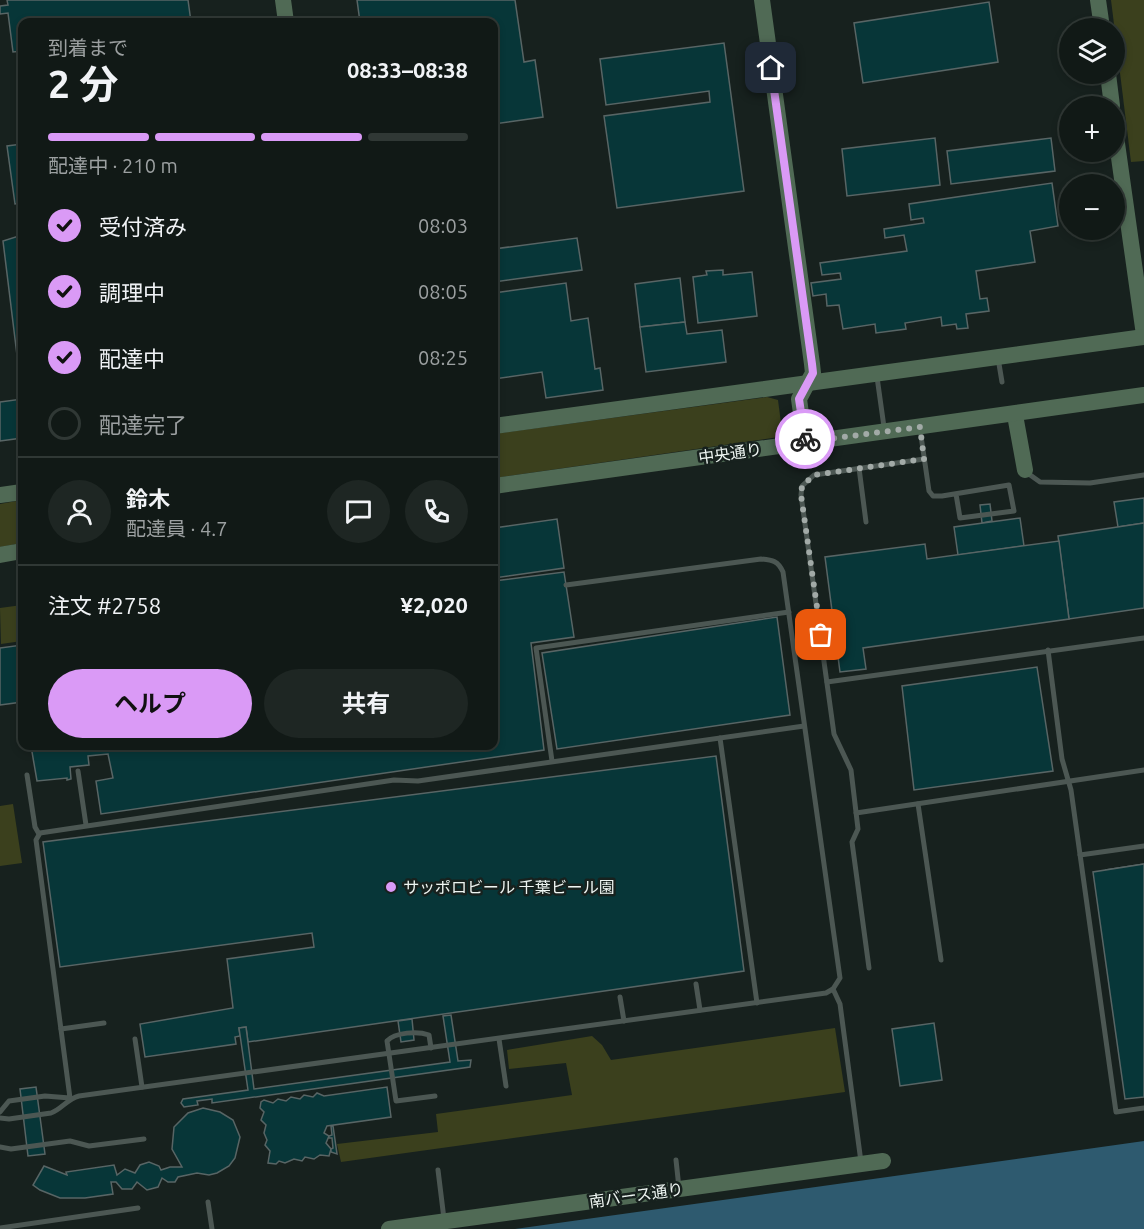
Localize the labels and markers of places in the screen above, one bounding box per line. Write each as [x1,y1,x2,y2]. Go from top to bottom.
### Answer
pin [745,42,796,93]
pin [795,609,846,660]
place label: サッポロビール 千葉ビール園 [403,878,615,896]
marker: サッポロビール 千葉ビール園 [384,880,398,894]

